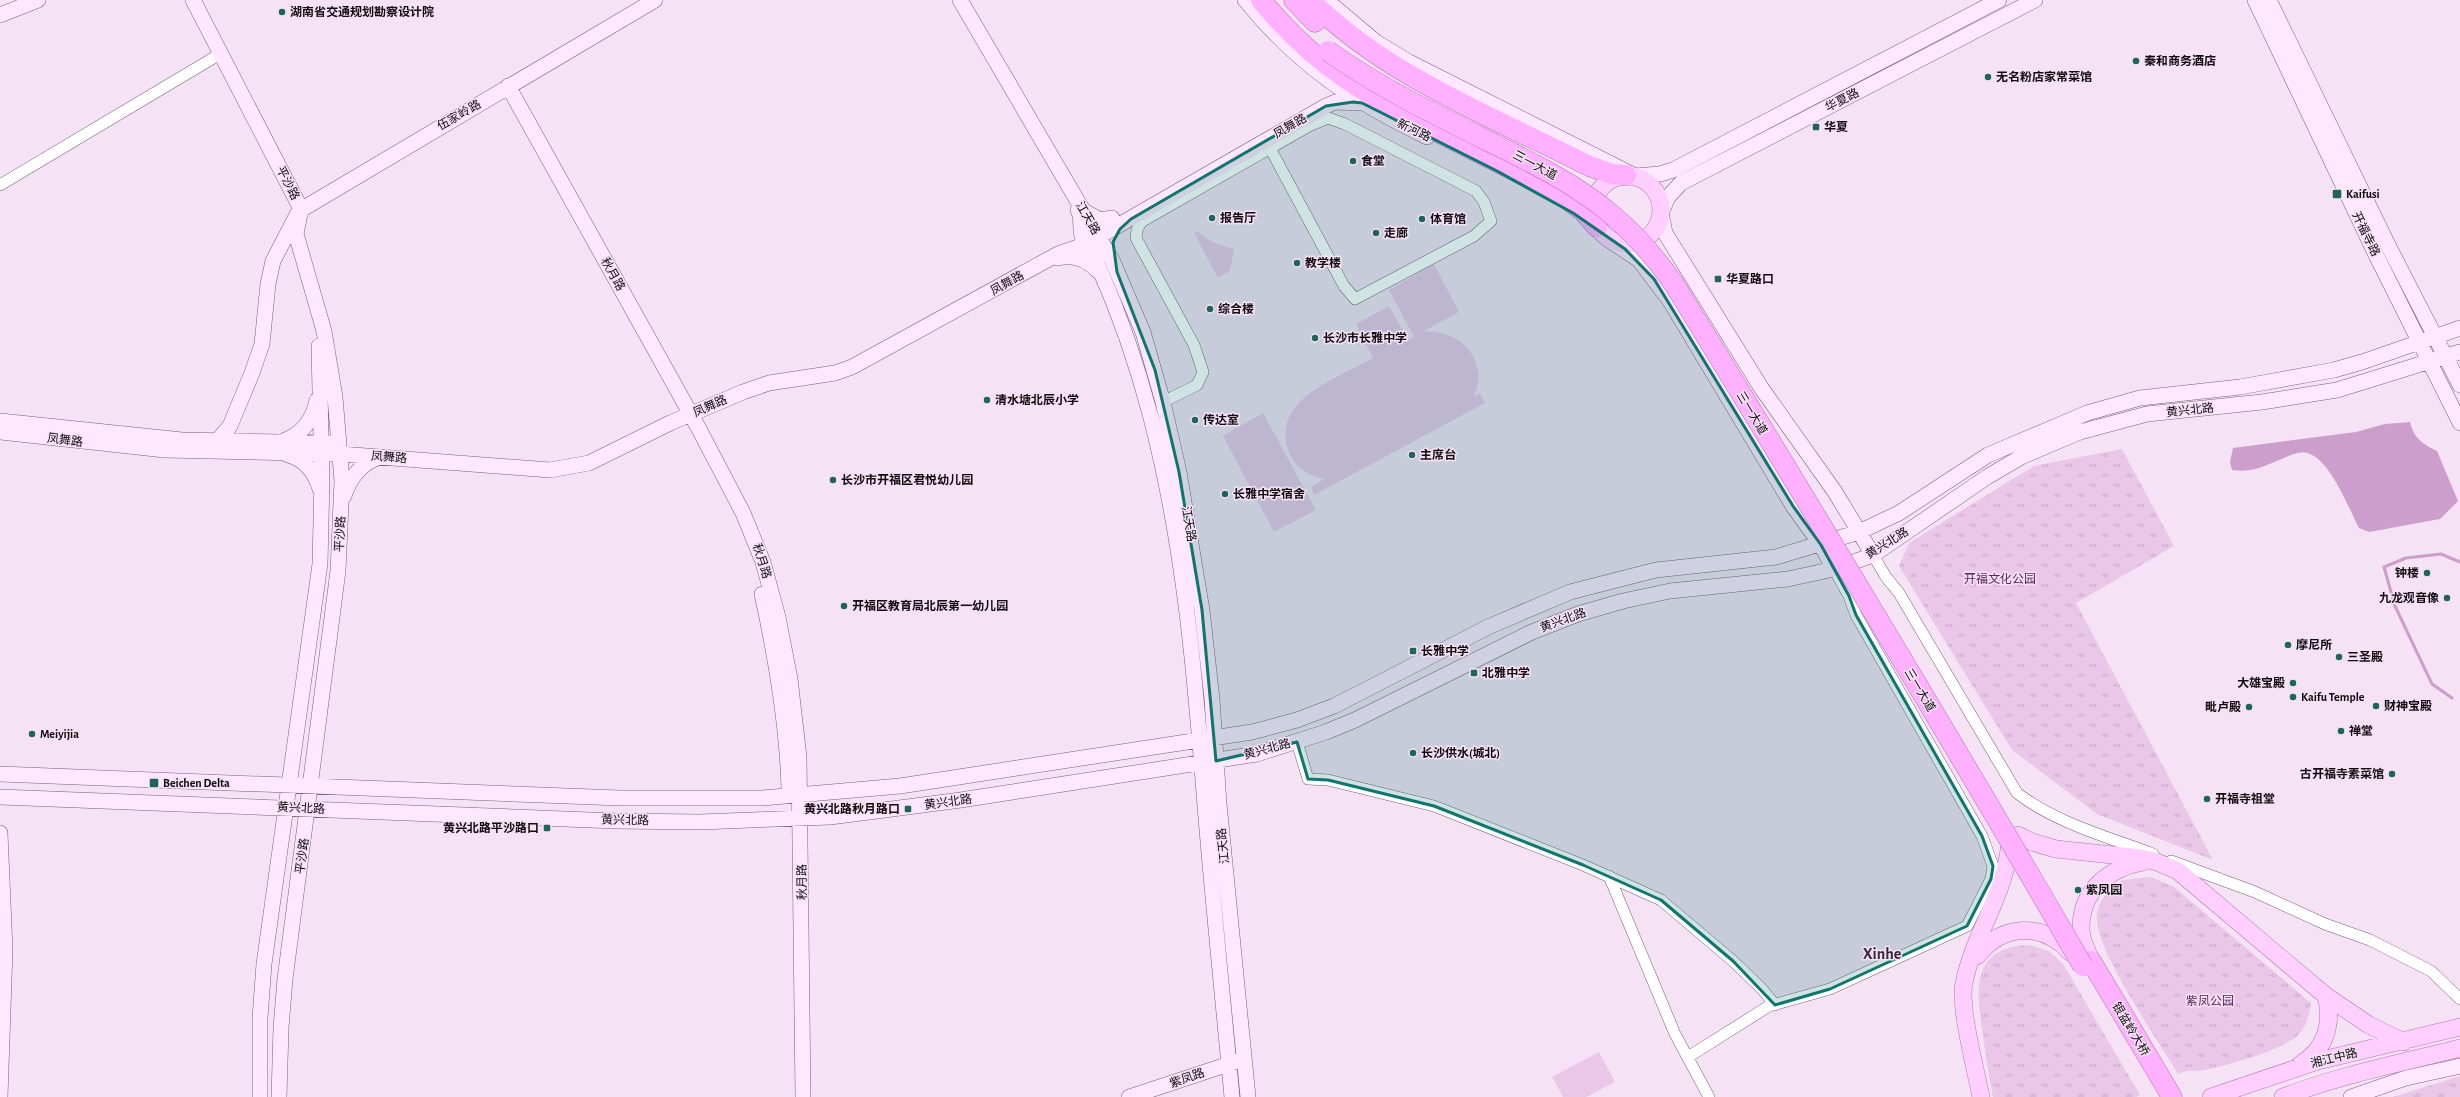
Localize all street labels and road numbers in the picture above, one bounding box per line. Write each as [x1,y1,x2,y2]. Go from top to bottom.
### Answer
street label: 华夏路 [1823,86,1861,114]
street label: 伍家岭路 [435,97,483,132]
street label: 凤舞路 [1271,111,1309,140]
street label: 新河路 [1395,116,1433,143]
street label: 三一大道 [1511,148,1559,182]
street label: 平沙路 [274,164,302,202]
street label: 江天路 [1074,199,1103,237]
street label: 开福寺路 [2350,209,2383,258]
street label: 秋月路 [599,255,628,293]
street label: 凤舞路 [988,268,1026,297]
street label: 三一大道 [1734,389,1770,437]
street label: 凤舞路 [691,392,729,419]
street label: 黄兴北路 [2165,401,2215,418]
street label: 凤舞路 [46,431,84,448]
street label: 凤舞路 [371,449,407,464]
street label: 江天路 [1180,505,1199,543]
street label: 平沙路 [332,516,347,552]
street label: 黄兴北路 [1863,524,1911,561]
street label: 秋月路 [751,542,774,580]
street label: 黄兴北路 [1538,605,1588,634]
street label: 三一大道 [1902,666,1938,714]
street label: 黄兴北路 [1242,736,1292,761]
street label: 黄兴北路 [923,792,973,811]
street label: 黄兴北路 [277,800,325,815]
street label: 黄兴北路 [601,813,649,826]
street label: 江天路 [1214,827,1231,865]
street label: 平沙路 [293,837,310,875]
street label: 秋月路 [795,864,808,900]
street label: 银盆岭大桥 [2110,1000,2152,1058]
street label: 湘江中路 [2309,1045,2359,1070]
street label: 紫凤路 [1168,1066,1206,1090]

